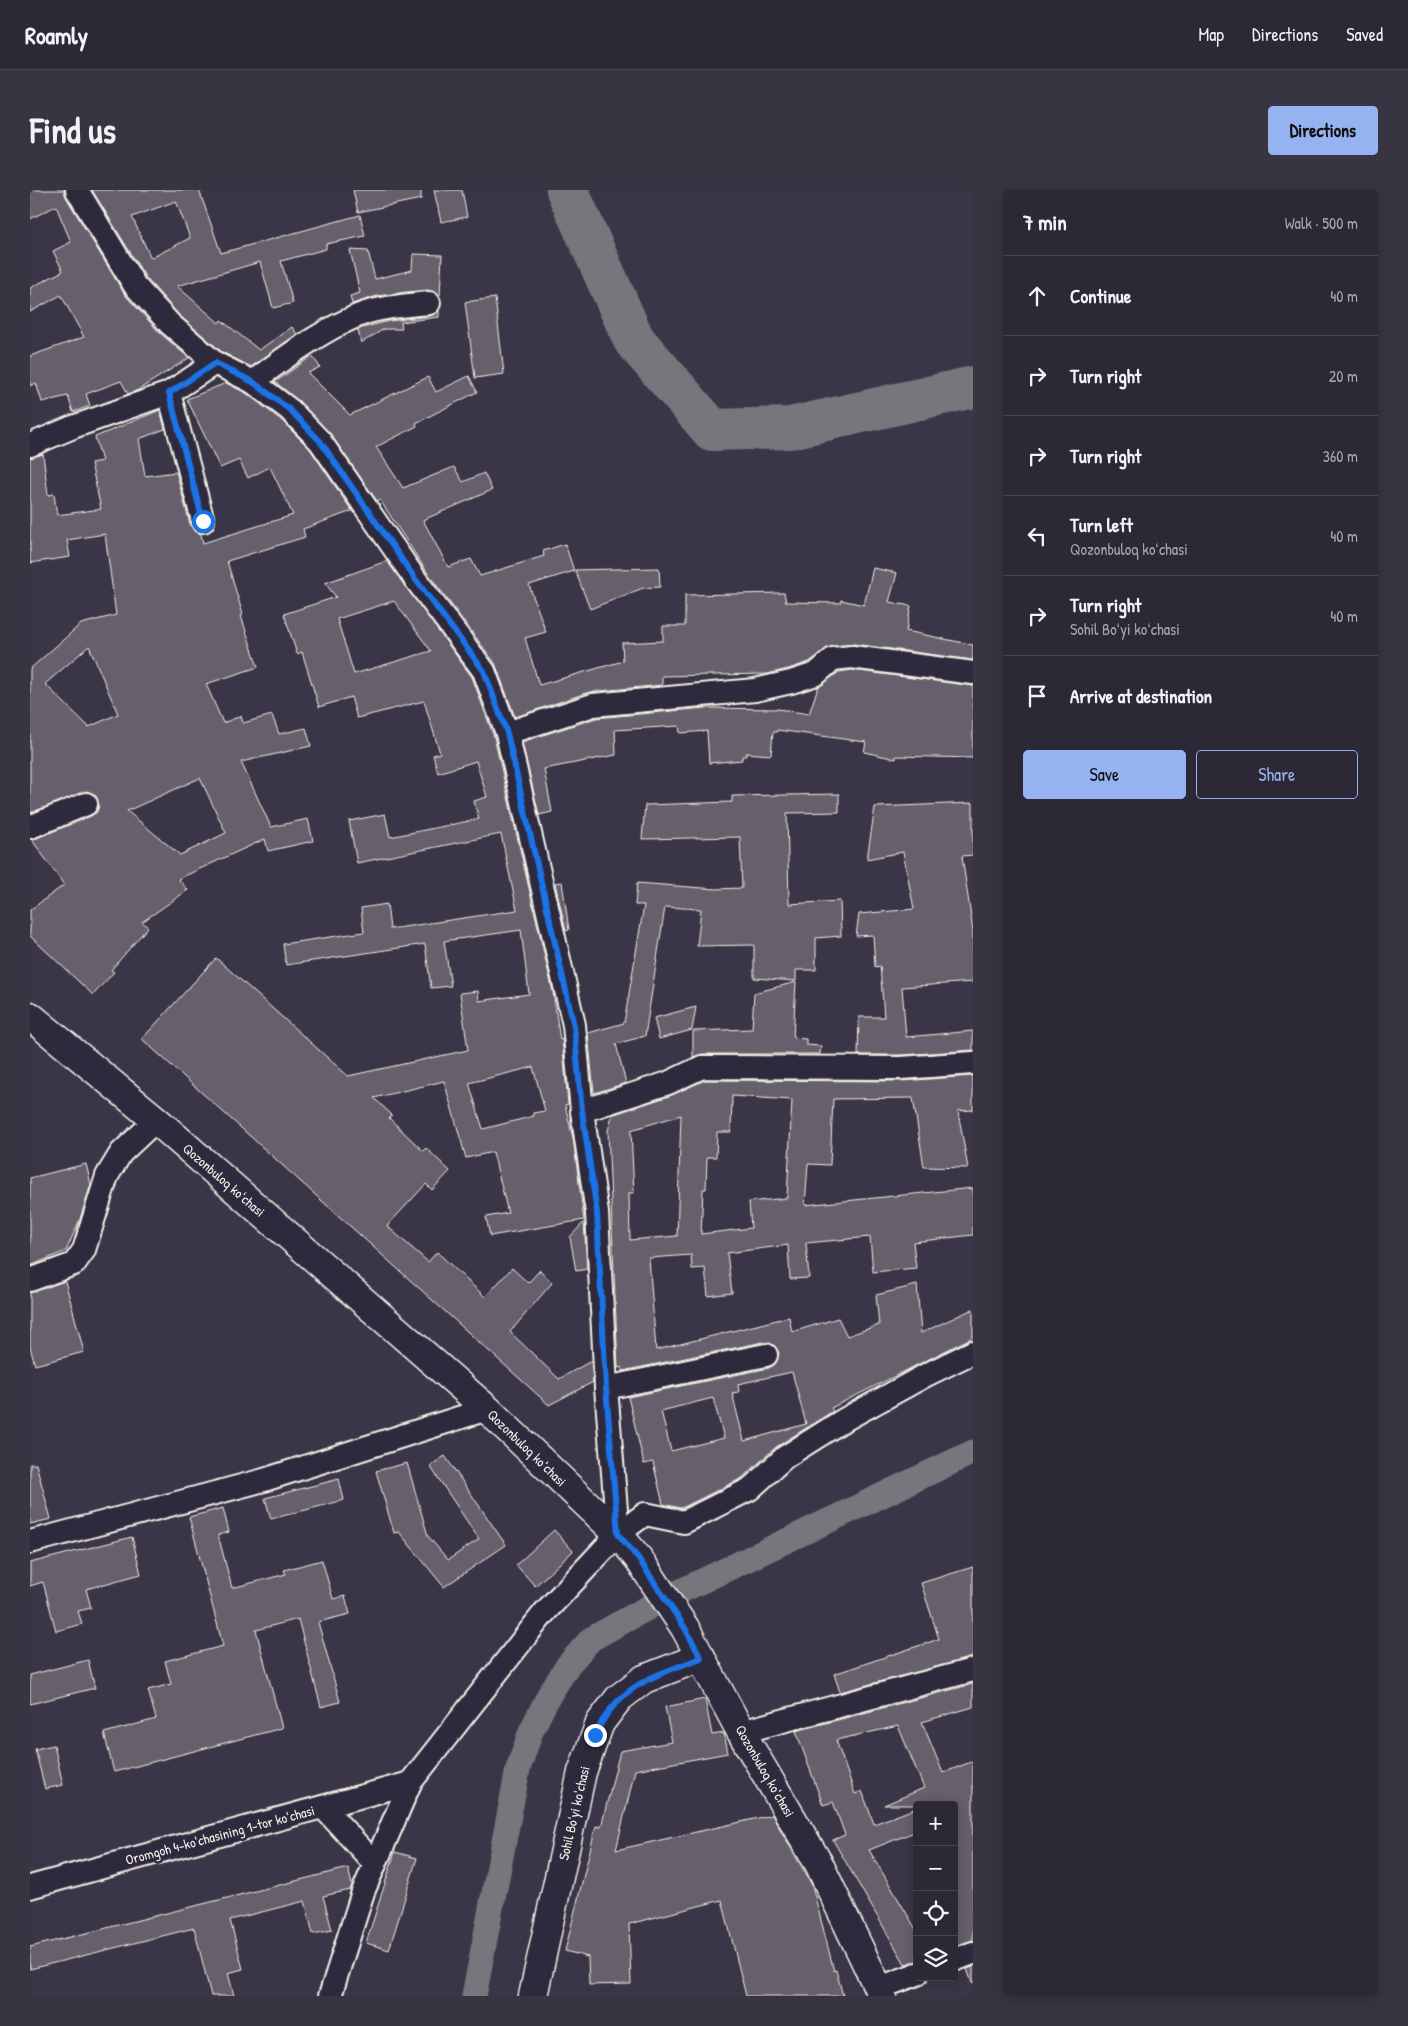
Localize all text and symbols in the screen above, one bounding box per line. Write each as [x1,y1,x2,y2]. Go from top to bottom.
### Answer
text: Roamly [25,19,88,51]
text: Map [1199,22,1224,47]
text: Directions [1252,22,1318,47]
text: Saved [1346,22,1383,47]
button: Directions [1268,106,1378,155]
text: Find us [30,107,116,154]
text: 7 min [1023,208,1067,237]
text: Walk · 500 m [1285,212,1358,234]
icon: ahead [1023,282,1051,310]
text: Continue [1070,283,1131,309]
text: 40 m [1330,285,1358,307]
icon: right [1023,362,1051,390]
text: Turn right [1070,363,1141,389]
text: 20 m [1329,365,1358,387]
icon: right [1023,442,1051,470]
text: Turn right [1070,443,1141,469]
text: 360 m [1323,445,1358,467]
route start [192,510,215,533]
text: Turn left [1070,512,1133,538]
icon: left [1023,522,1051,550]
text: 40 m [1330,525,1358,547]
text: Qozonbuloq koʻchasi [1070,538,1188,560]
text: Turn right [1070,592,1141,618]
icon: right [1023,602,1051,630]
text: 40 m [1330,605,1358,627]
text: Sohil Boʻyi koʻchasi [1070,618,1180,640]
icon: arrive [1023,682,1051,710]
text: Arrive at destination [1070,683,1212,709]
button: Save [1023,750,1186,799]
button: Share [1196,750,1358,799]
street label: Qozonbuloq koʻchasi [179,1139,269,1221]
street label: Qozonbuloq koʻchasi [483,1405,571,1491]
street label: Qozonbuloq koʻchasi [731,1721,799,1821]
route end [584,1724,607,1747]
street label: Sohil Boʻyi koʻchasi [553,1764,595,1862]
street label: Oromgoh 4-koʻchasining 1-tor koʻchasi [123,1800,317,1870]
map controls [913,1801,958,1981]
button: + [913,1801,958,1846]
button: − [913,1846,958,1891]
button: locate [913,1891,958,1936]
button: layers [913,1936,958,1981]

